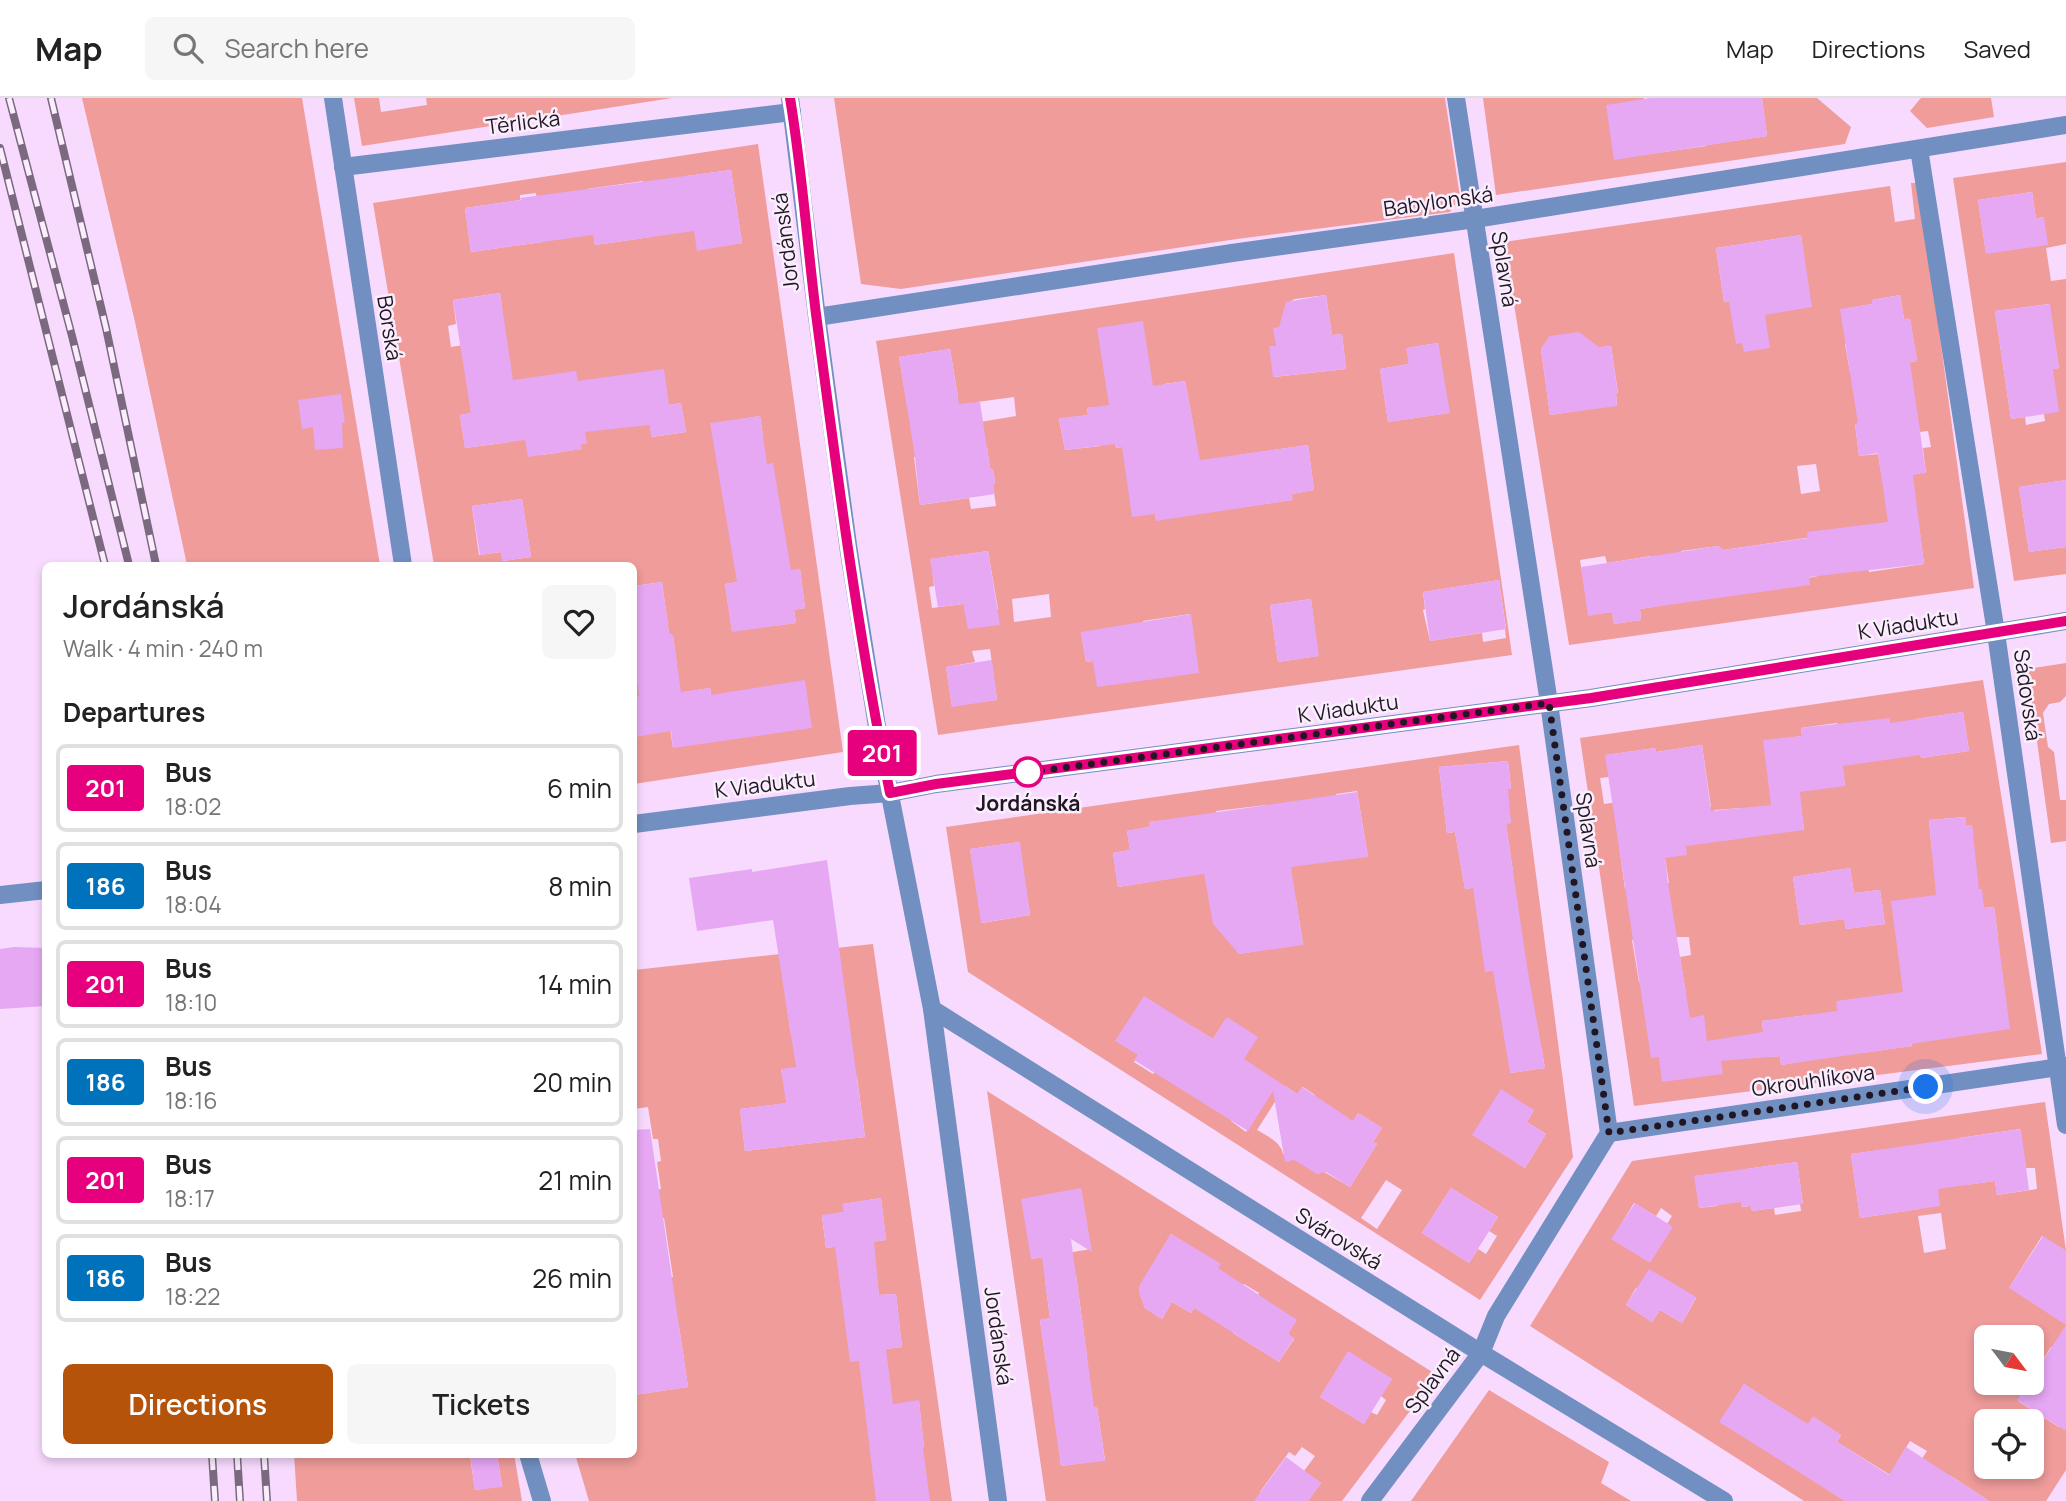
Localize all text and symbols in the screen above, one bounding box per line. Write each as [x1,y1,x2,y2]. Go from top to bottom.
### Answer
search box [145,17,635,80]
text: Map [35,26,103,71]
icon: search [169,29,207,67]
text: Search here [225,30,369,66]
text: Map [1726,32,1774,65]
text: Directions [1812,32,1925,65]
text: Saved [1963,32,2031,65]
street label: Těrlická [484,104,562,140]
street label: Babylonská [1381,179,1495,223]
street label: Jordánská [765,191,805,293]
street label: Splavná [1485,229,1525,309]
street label: Borská [371,293,409,363]
text: Jordánská [63,583,225,628]
button: heart [542,585,616,659]
street label: K Viaduktu [1856,602,1960,646]
text: Walk · 4 min · 240 m [63,632,263,664]
street label: Sádovská [2008,647,2048,743]
street label: K Viaduktu [1296,687,1400,729]
text: Departures [63,694,205,730]
line badge: 201 [842,730,922,776]
text: 201 [862,736,902,769]
text: Bus [165,754,212,790]
marker: Jordánská [1013,757,1043,787]
street label: K Viaduktu [713,764,817,804]
text: 6 min [547,770,612,806]
text: 201 [85,771,126,804]
place label: Jordánská [976,789,1080,817]
text: 18:02 [165,790,221,822]
street label: Splavná [1570,790,1608,870]
text: Bus [165,852,212,888]
text: 8 min [548,868,612,904]
text: 186 [85,869,126,902]
text: 18:04 [165,888,222,920]
text: Bus [165,950,212,986]
text: 14 min [538,966,612,1002]
text: 201 [85,967,126,1000]
text: 18:10 [165,986,217,1018]
text: Bus [165,1048,212,1084]
street label: Okrouhlíkova [1750,1058,1876,1102]
text: 20 min [533,1064,612,1100]
text: 186 [85,1065,126,1098]
your location [1908,1069,1943,1104]
text: 18:16 [165,1084,217,1116]
text: Bus [165,1146,212,1182]
text: 21 min [538,1162,612,1198]
text: 201 [85,1163,126,1196]
text: 18:17 [165,1182,215,1214]
street label: Svárovská [1290,1200,1388,1276]
text: Bus [165,1244,212,1280]
text: 26 min [532,1260,612,1296]
text: 186 [85,1261,126,1294]
text: 18:22 [165,1280,220,1312]
street label: Jordánská [978,1285,1020,1387]
north arrow [1974,1325,2044,1395]
map controls [1974,1325,2044,1479]
street label: Splavná [1398,1341,1466,1419]
button: Directions [63,1364,333,1444]
button: Tickets [347,1364,616,1444]
button: locate [1974,1409,2044,1479]

